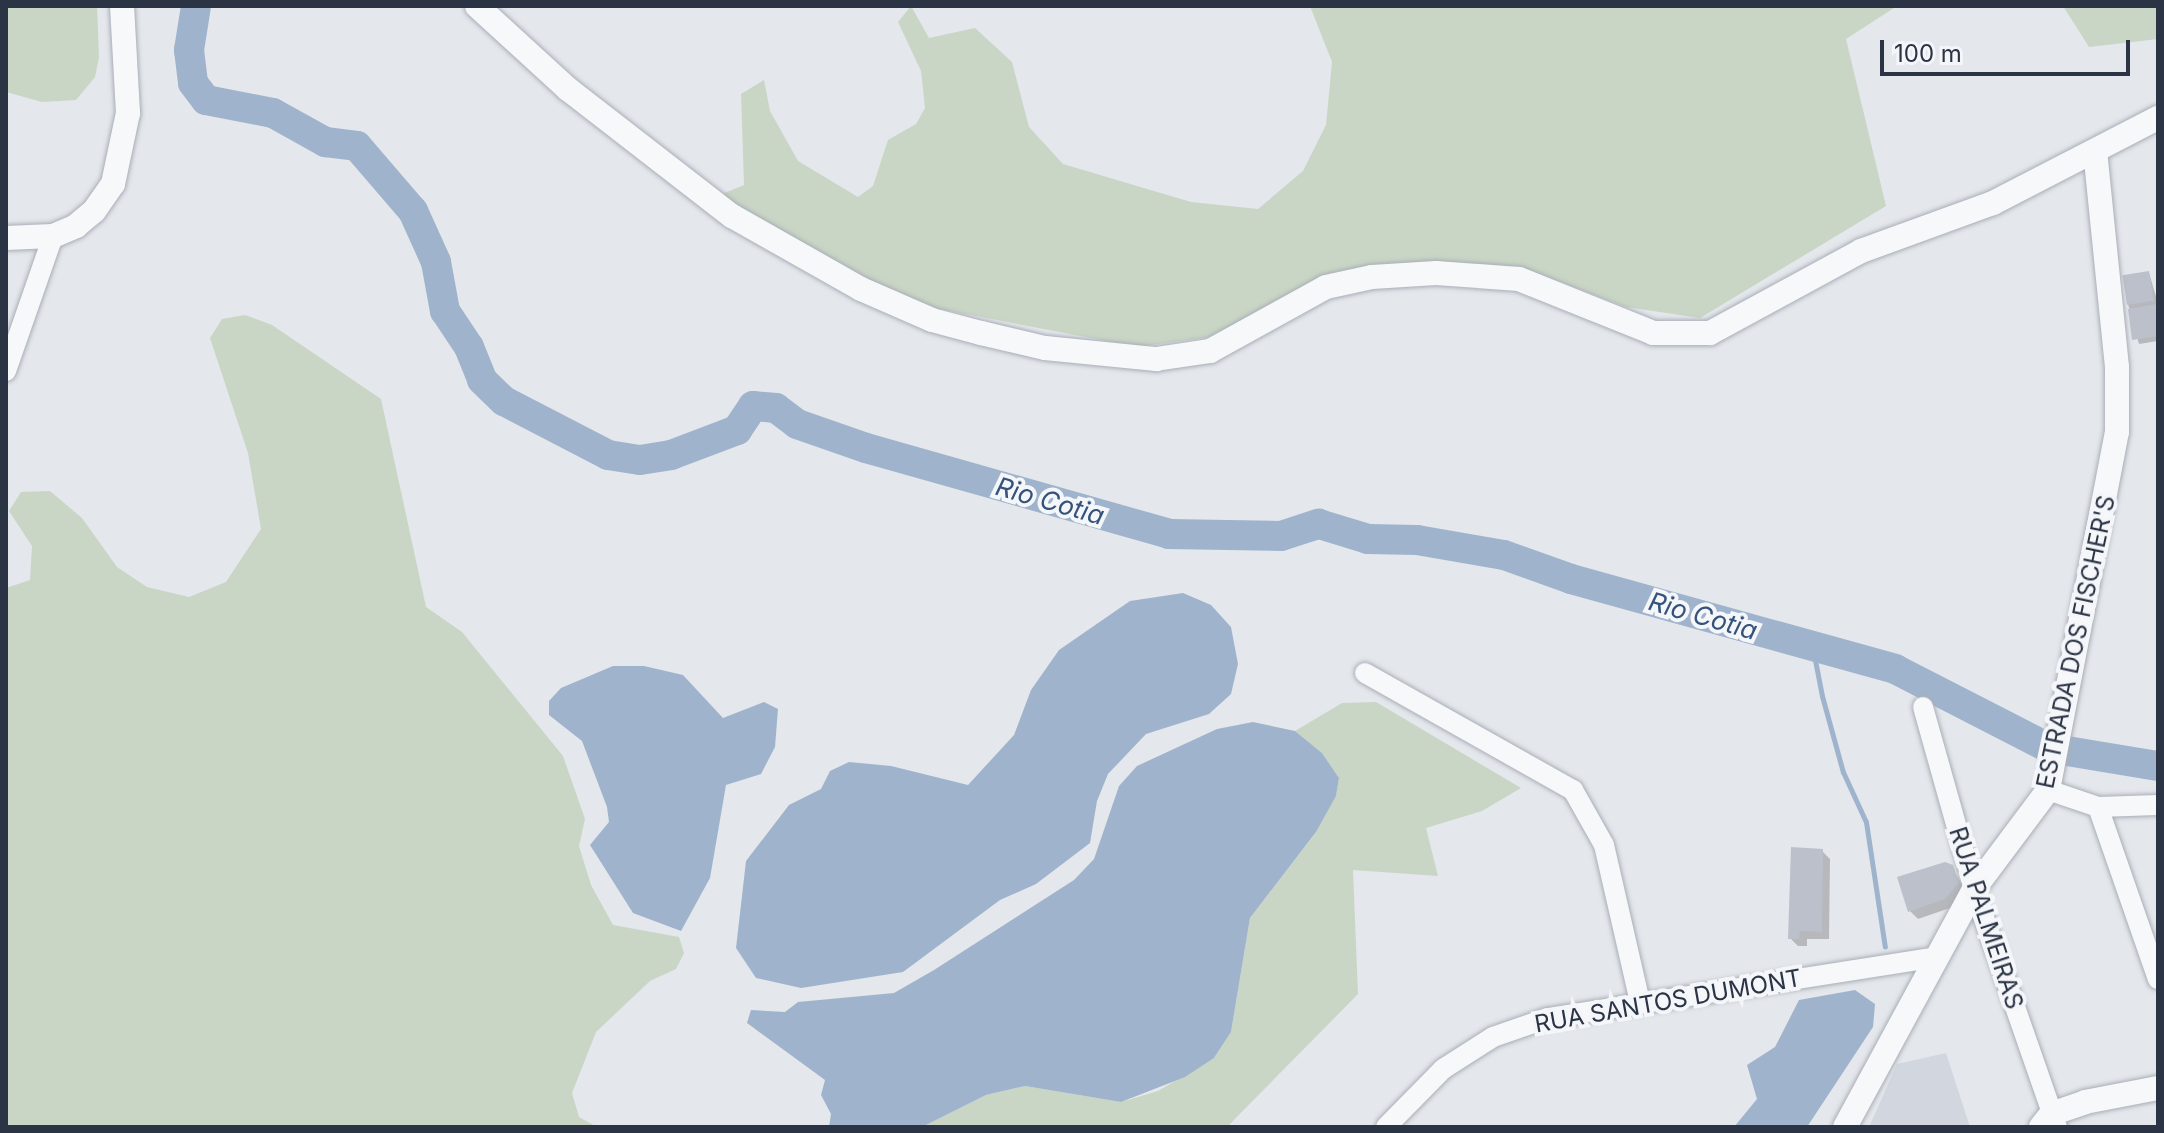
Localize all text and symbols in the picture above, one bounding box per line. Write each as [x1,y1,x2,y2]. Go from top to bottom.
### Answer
scale bar [1884,24,2134,74]
text: 100 m [1894,39,1962,68]
water label: Rio Cotia [992,471,1108,531]
street label: ESTRADA DOS FISCHER'S [2031,493,2121,791]
water label: Rio Cotia [1645,586,1761,646]
street label: RUA PALMEIRAS [1943,823,2029,1013]
street label: RUA SANTOS DUMONT [1532,963,1804,1039]

